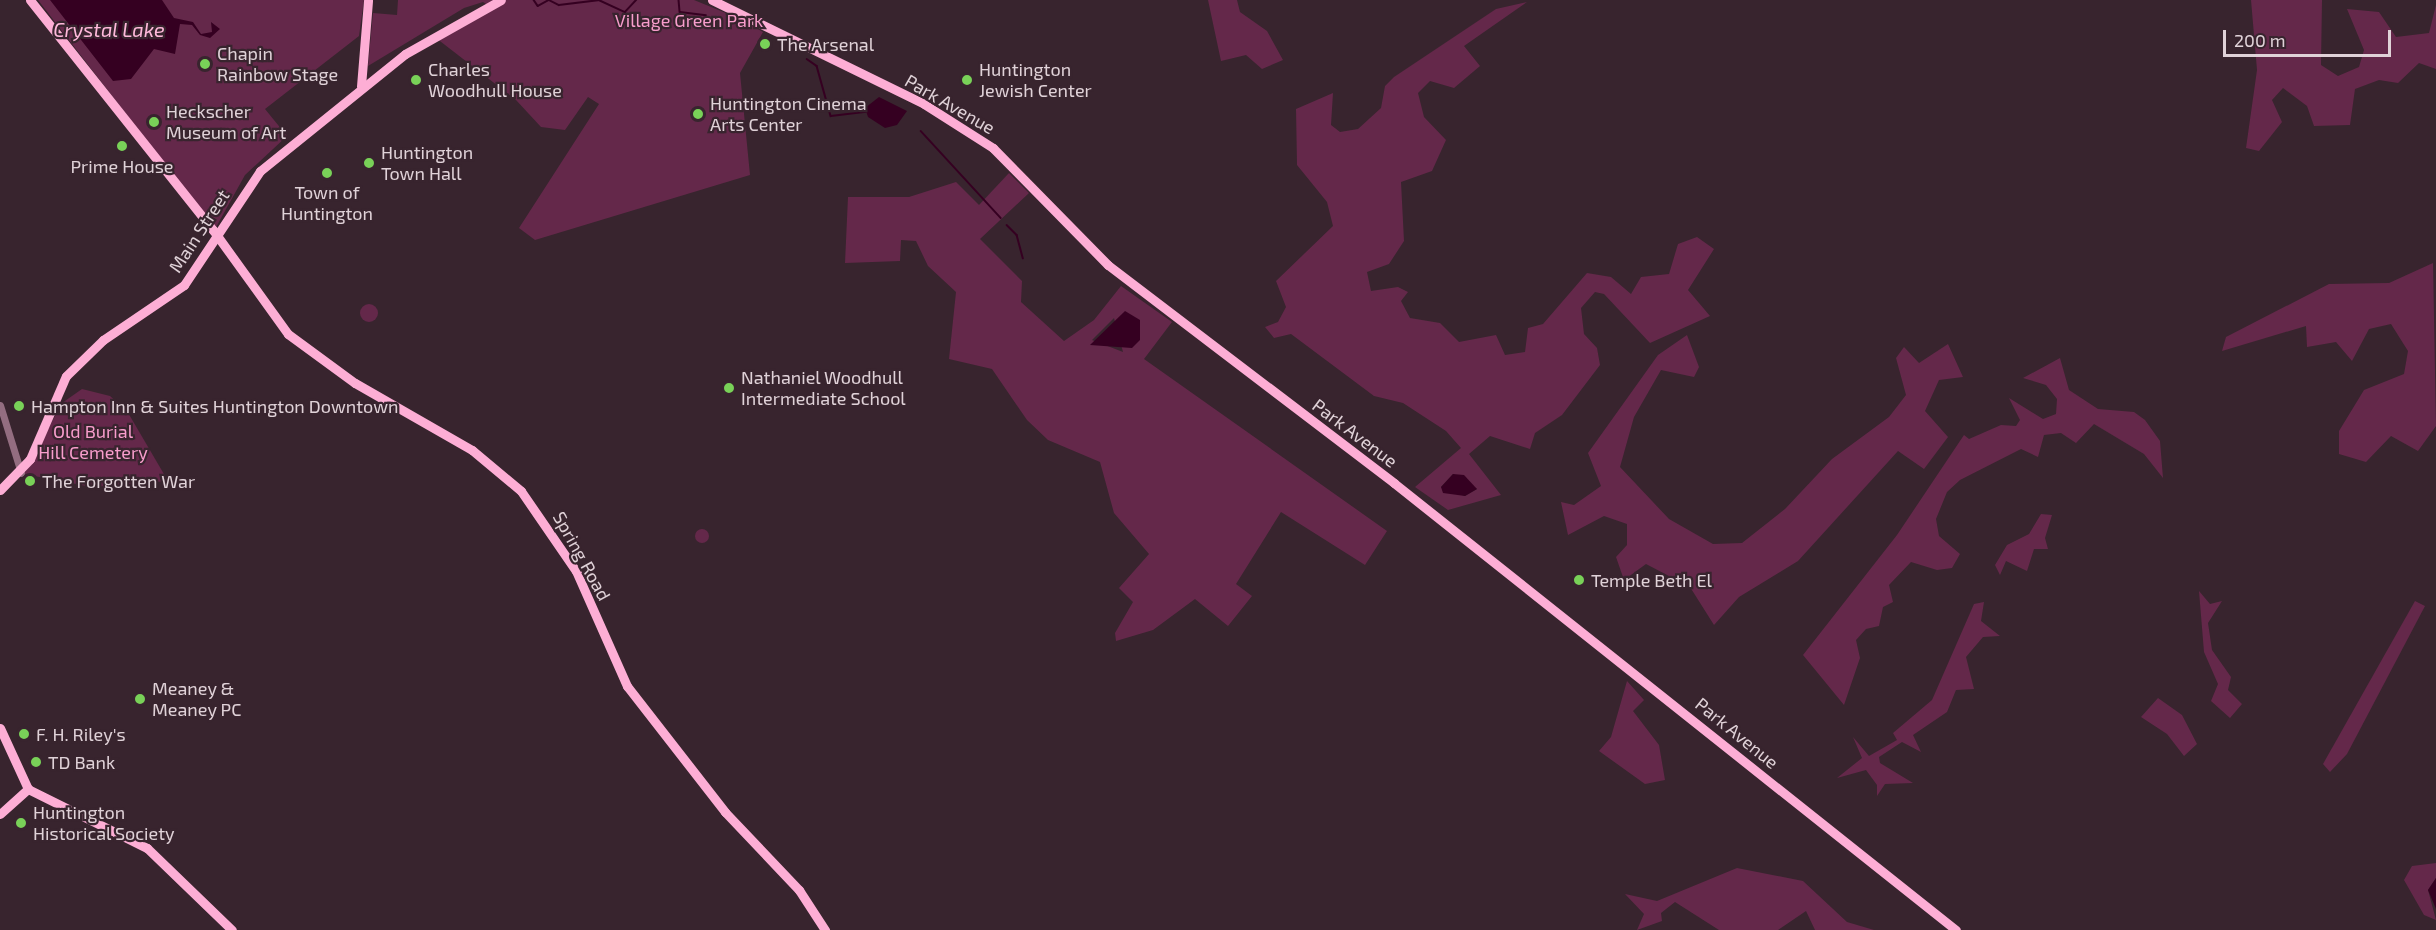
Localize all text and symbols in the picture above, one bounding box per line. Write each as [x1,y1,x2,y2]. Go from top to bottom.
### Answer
park label: Village Green Park [615,9,763,31]
water label: Crystal Lake [53,17,165,41]
scale bar [2226,18,2394,56]
text: 200 m [2234,29,2286,51]
place label: The Arsenal [777,33,875,55]
marker: The Arsenal [758,37,772,51]
place label: Chapin Rainbow Stage [217,43,339,86]
marker: Chapin Rainbow Stage [198,57,212,71]
place label: Charles Woodhull House [428,59,562,101]
place label: Huntington Jewish Center [979,59,1092,101]
street label: Park Avenue [901,69,999,139]
marker: Charles Woodhull House [409,73,423,87]
marker: Huntington Jewish Center [960,73,974,87]
place label: Huntington Cinema Arts Center [710,93,867,136]
place label: Heckscher Museum of Art [166,101,287,144]
marker: Huntington Cinema Arts Center [691,107,705,121]
marker: Heckscher Museum of Art [147,115,161,129]
marker: Prime House [115,139,129,153]
place label: Huntington Town Hall [381,142,473,184]
place label: Prime House [70,155,174,177]
marker: Huntington Town Hall [362,156,376,170]
marker: Town of Huntington [320,166,334,180]
place label: Town of Huntington [281,182,373,224]
street label: Main Street [164,185,234,277]
place label: Nathaniel Woodhull Intermediate School [741,367,906,410]
marker: Nathaniel Woodhull Intermediate School [722,381,736,395]
street label: Park Avenue [1308,394,1402,472]
place label: Hampton Inn & Suites Huntington Downtown [31,395,399,417]
marker: Hampton Inn & Suites Huntington Downtown [12,399,26,413]
park label: Old Burial Hill Cemetery [38,421,148,464]
place label: The Forgotten War [42,470,195,492]
marker: The Forgotten War [23,474,37,488]
street label: Spring Road [549,508,615,604]
place label: Temple Beth El [1591,569,1712,591]
marker: Temple Beth El [1572,573,1586,587]
place label: Meaney & Meaney PC [152,678,242,720]
marker: Meaney & Meaney PC [133,692,147,706]
street label: Park Avenue [1691,693,1783,773]
place label: F. H. Riley's [36,723,126,745]
marker: F. H. Riley's [17,727,31,741]
place label: TD Bank [48,751,115,773]
marker: TD Bank [29,755,43,769]
place label: Huntington Historical Society [33,802,175,844]
marker: Huntington Historical Society [14,816,28,830]

